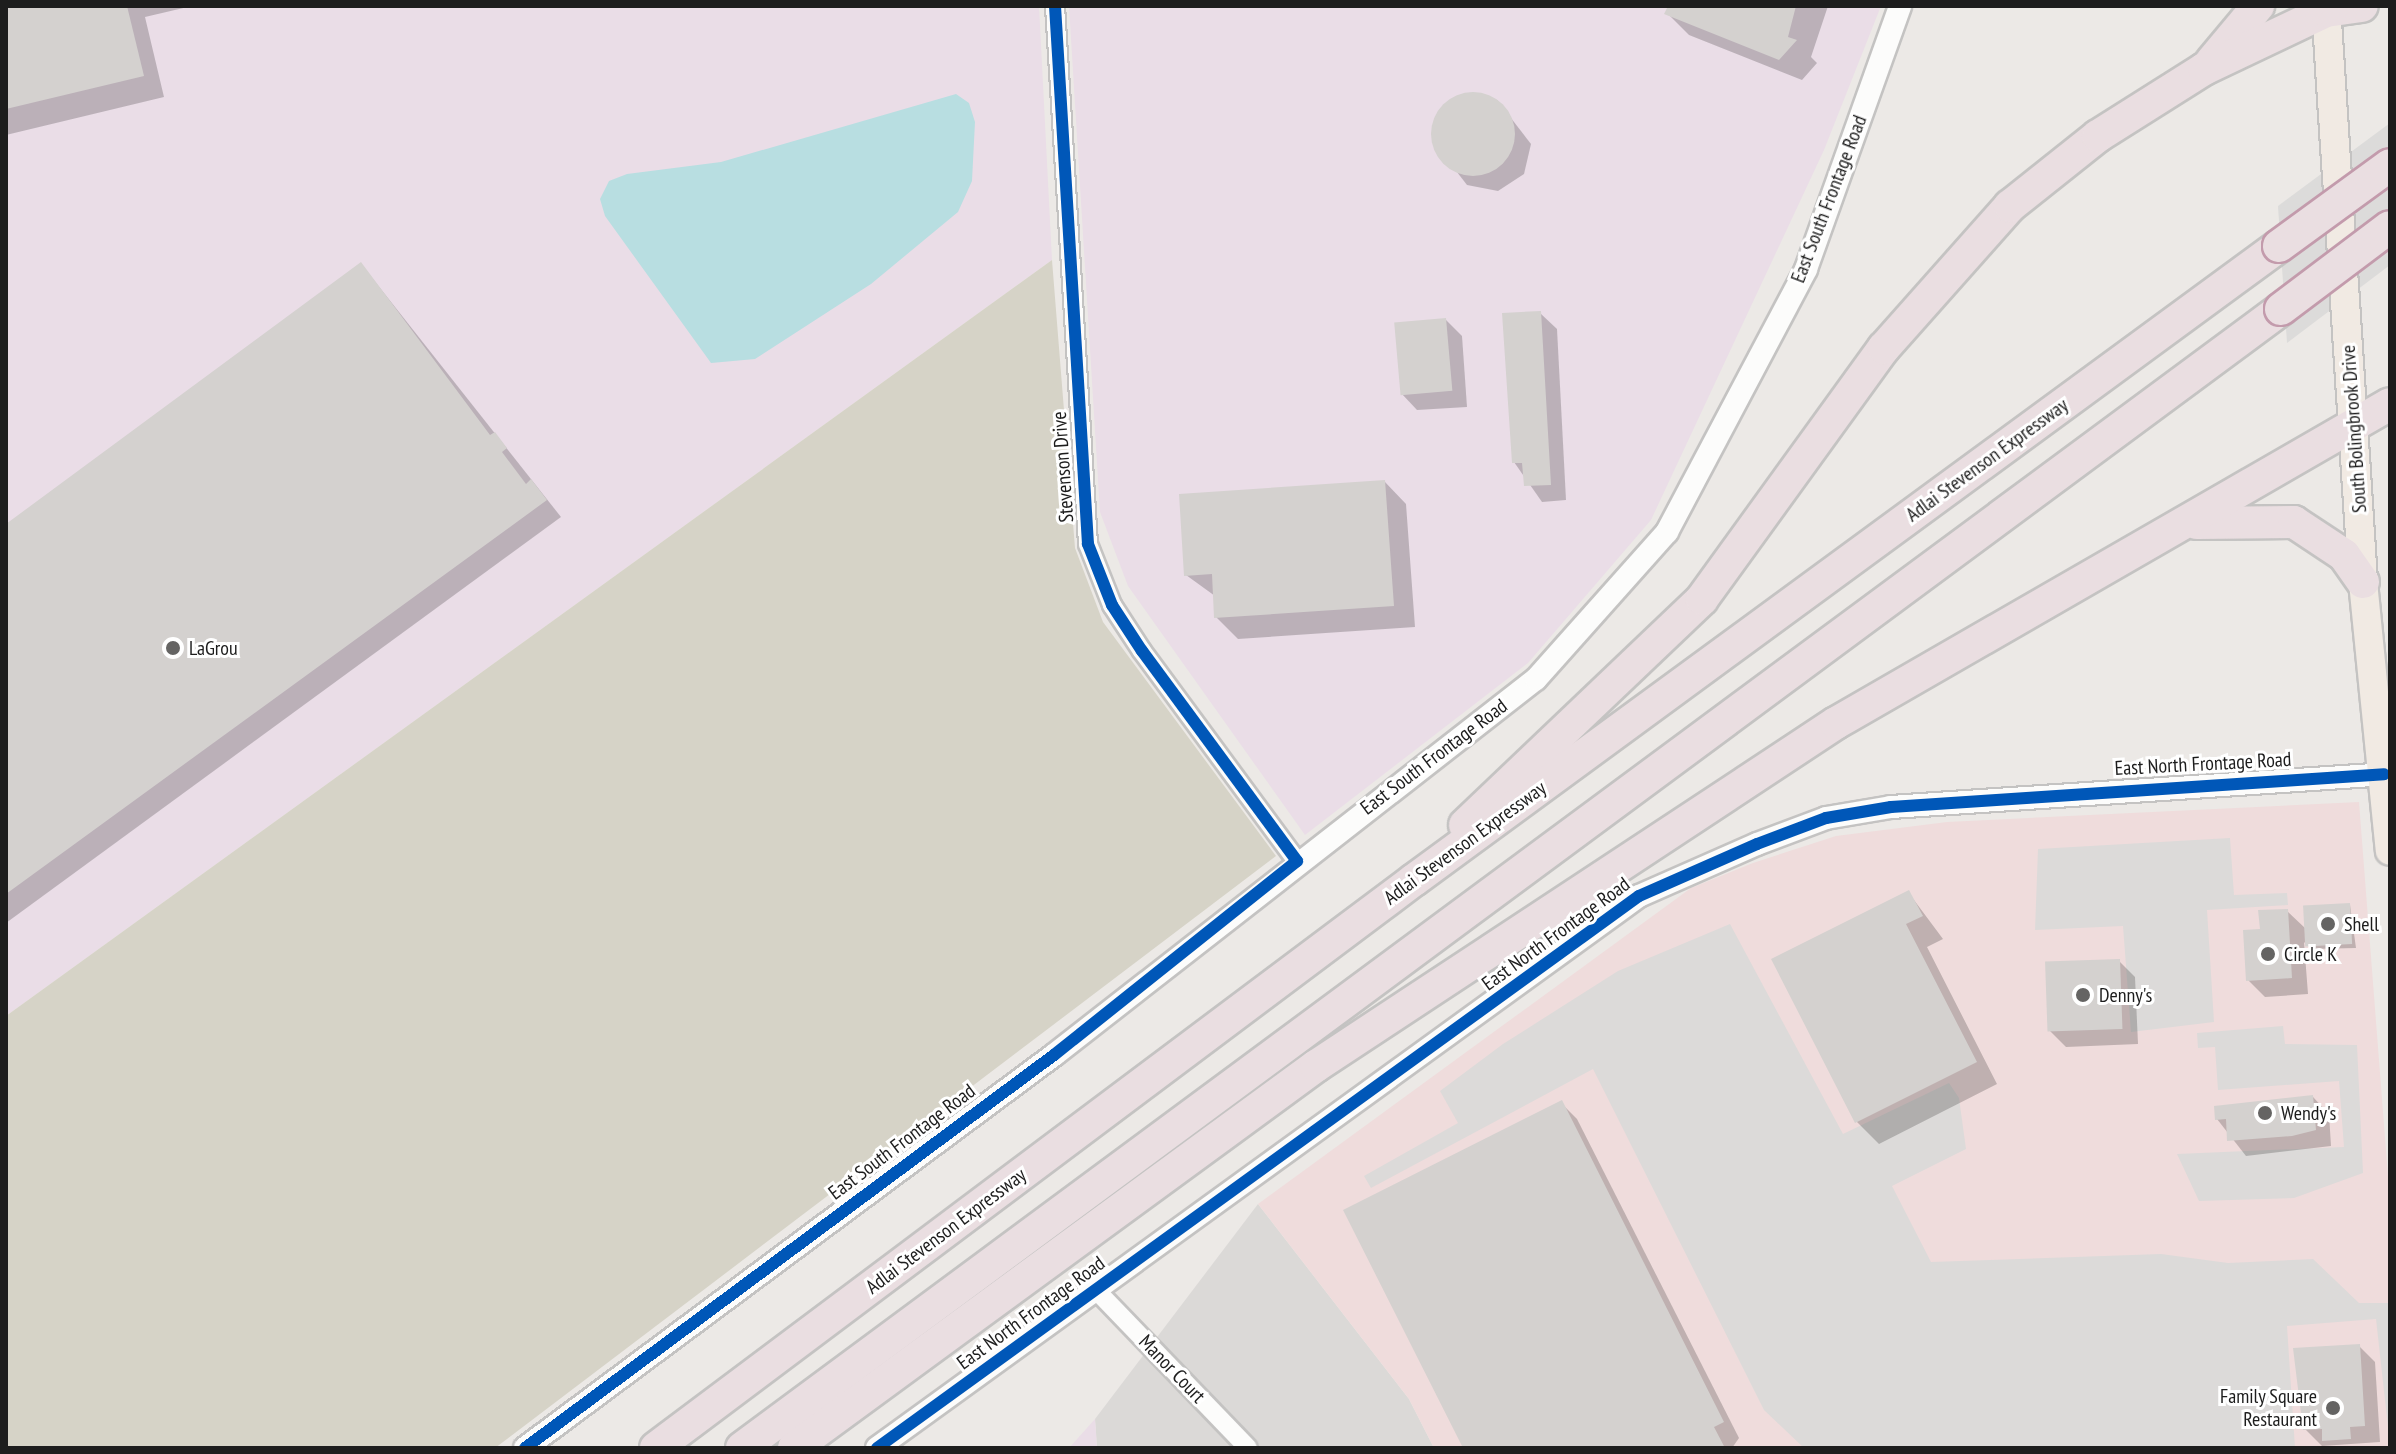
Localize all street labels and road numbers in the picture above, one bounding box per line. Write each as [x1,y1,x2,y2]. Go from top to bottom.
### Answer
street label: East South Frontage Road [1786,112,1872,286]
street label: South Bolingbrook Drive [2336,344,2372,514]
street label: Adlai Stevenson Expressway [1901,393,2073,527]
street label: Stevenson Drive [1047,411,1079,523]
street label: East South Frontage Road [1356,694,1512,820]
street label: East North Frontage Road [2114,747,2292,781]
street label: Adlai Stevenson Expressway [1379,776,1551,910]
street label: East North Frontage Road [1477,872,1635,996]
street label: East South Frontage Road [824,1079,980,1205]
street label: Adlai Stevenson Expressway [861,1163,1031,1299]
street label: East North Frontage Road [952,1251,1110,1375]
street label: Manor Court [1134,1330,1210,1408]

